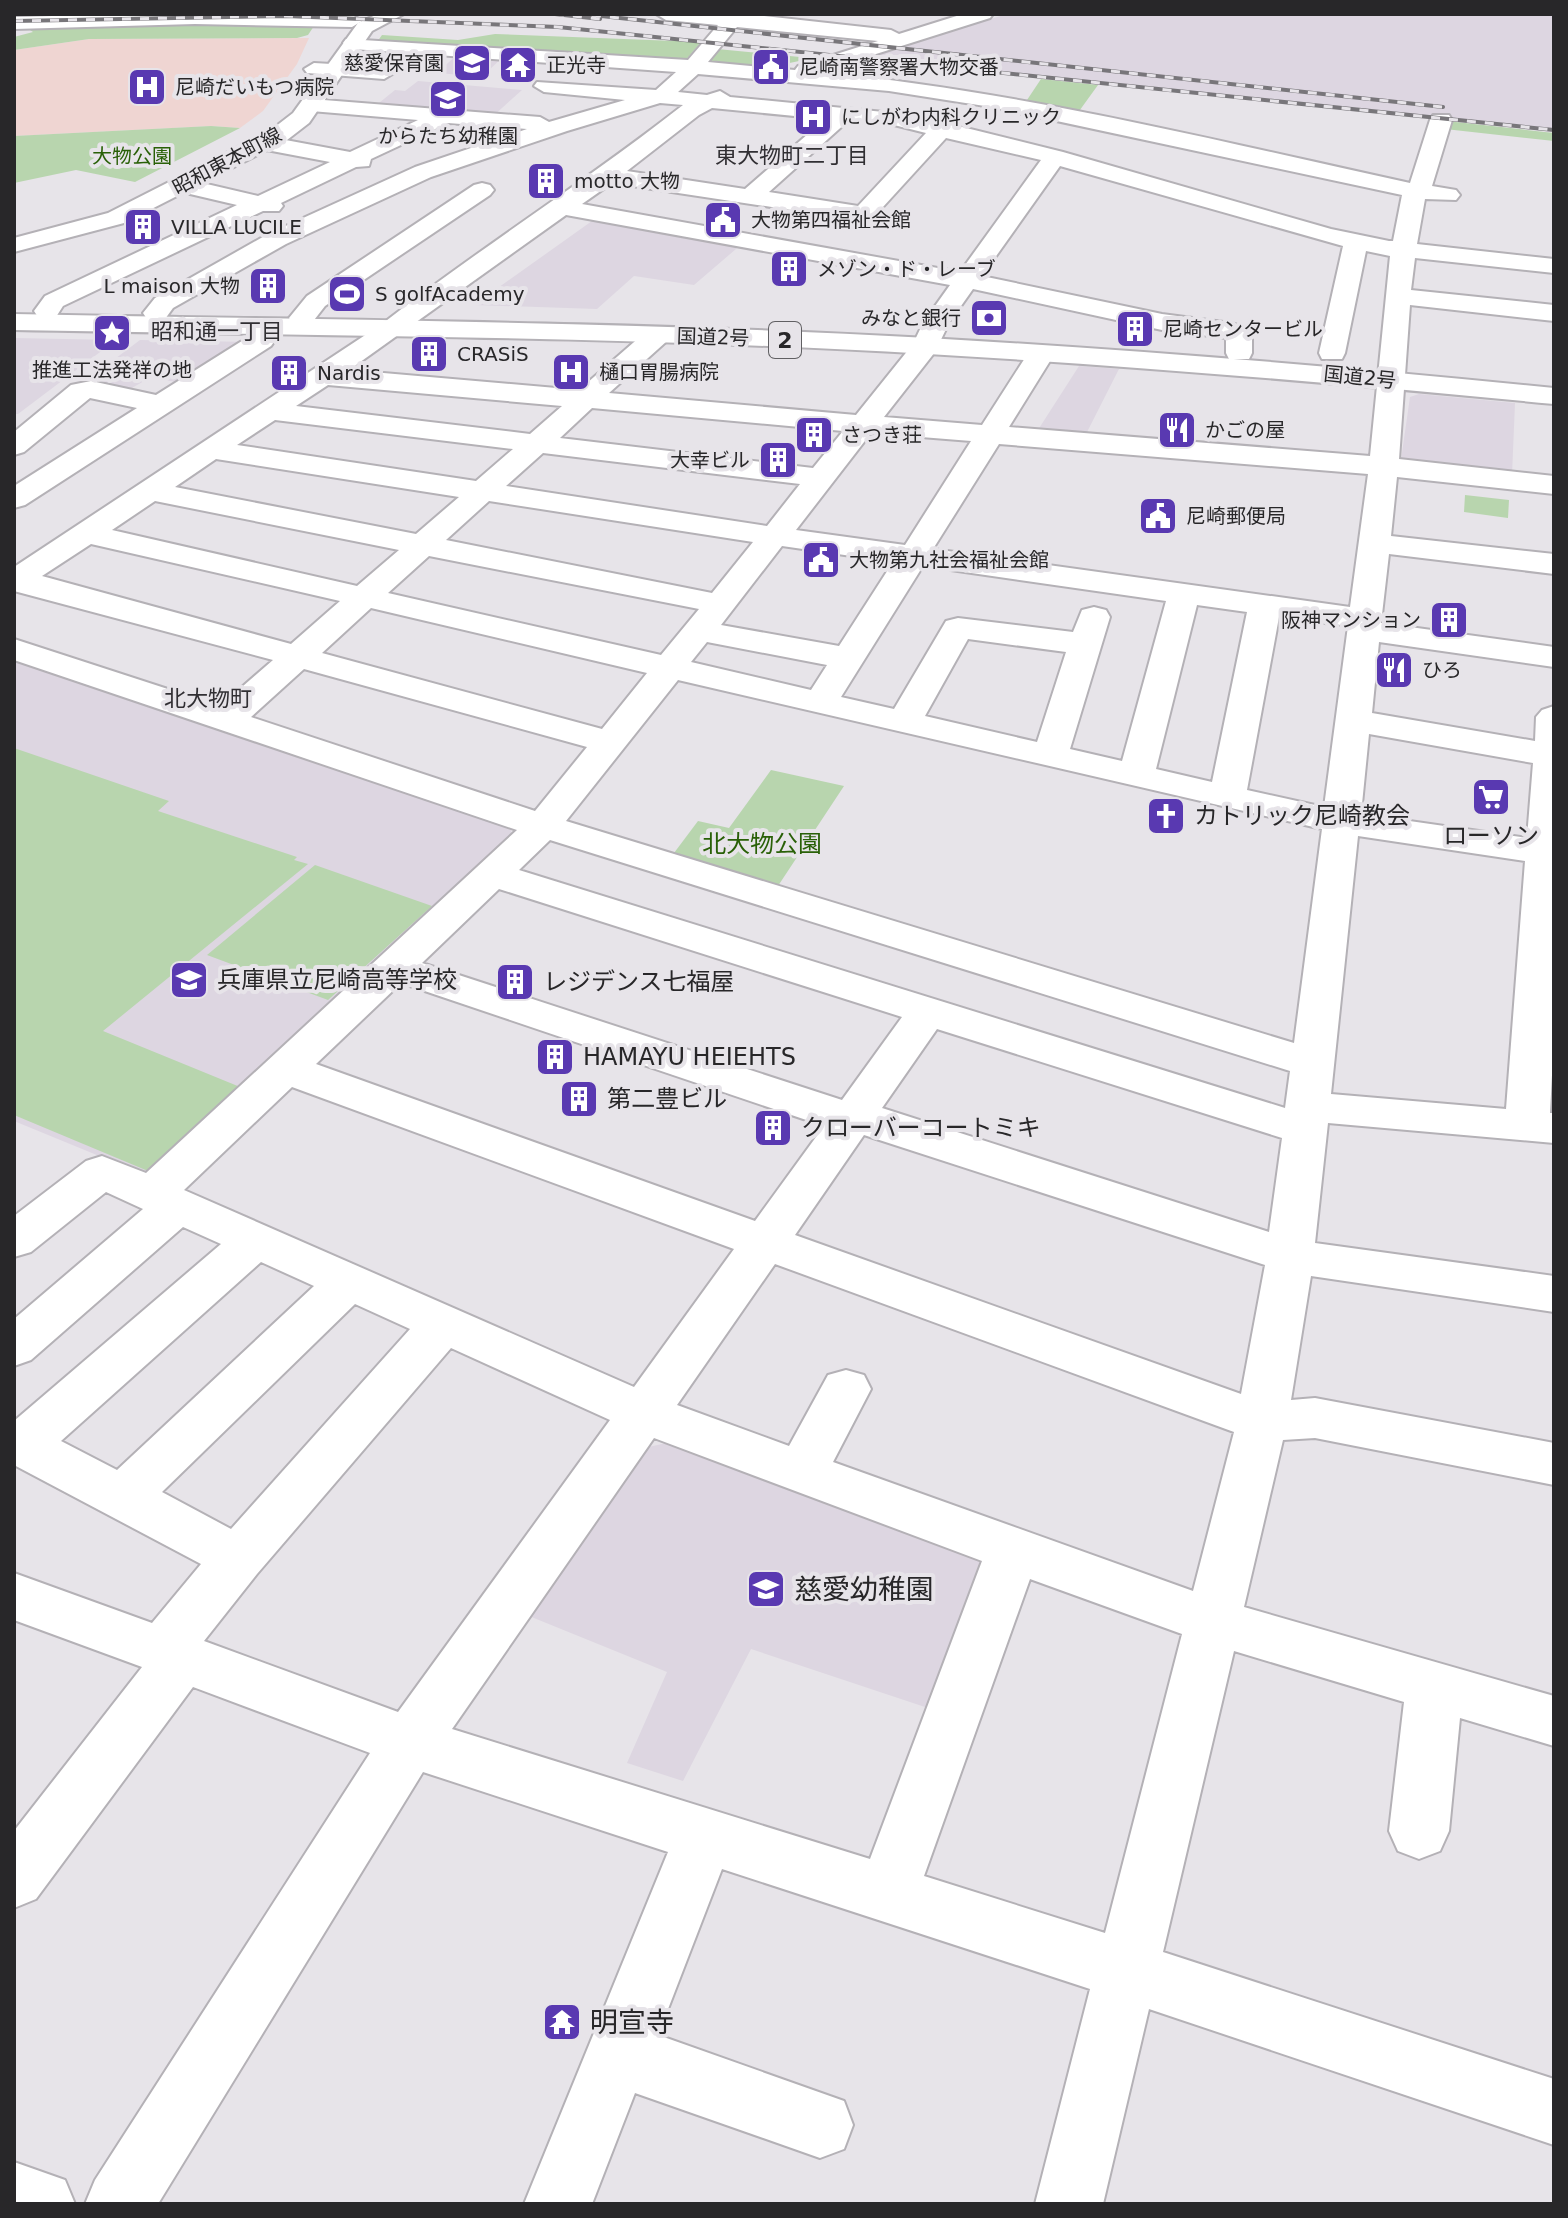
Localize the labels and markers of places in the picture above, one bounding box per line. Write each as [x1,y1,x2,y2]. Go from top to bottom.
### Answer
school or university icon: 慈愛保育園 [451,42,493,84]
temple icon: 正光寺 [497,44,539,86]
public building icon: 尼崎南警察署大物交番 [750,46,792,88]
place label: 慈愛保育園 [344,51,444,75]
place label: 正光寺 [546,53,606,77]
place label: 尼崎南警察署大物交番 [799,55,999,79]
hospital icon: 尼崎だいもつ病院 [126,66,168,108]
place label: 尼崎だいもつ病院 [175,75,334,99]
school or university icon: からたち幼稚園 [427,78,469,120]
hospital icon: にしがわ内科クリニック [792,96,834,138]
place label: にしがわ内科クリニック [841,105,1061,129]
place label: からたち幼稚園 [378,124,518,148]
building icon: motto 大物 [525,160,567,202]
place label: motto 大物 [574,169,680,193]
public building icon: 大物第四福祉会館 [702,199,744,241]
building icon: VILLA LUCILE [122,206,164,248]
place label: 大物第四福祉会館 [751,208,911,232]
place label: VILLA LUCILE [171,215,302,239]
building icon: メゾン・ド・レーブ [768,248,810,290]
place label: メゾン・ド・レーブ [817,257,996,281]
building icon: L maison 大物 [247,265,289,307]
sports icon: S golfAcademy [326,273,368,315]
place label: L maison 大物 [104,274,240,298]
place label: S golfAcademy [375,282,525,306]
bank icon: みなと銀行 [968,297,1010,339]
place label: みなと銀行 [861,306,961,330]
building icon: 尼崎センタービル [1114,308,1156,350]
place icon: 推進工法発祥の地 [91,312,133,354]
place label: 尼崎センタービル [1163,317,1323,341]
building icon: CRASiS [408,333,450,375]
place label: CRASiS [457,342,529,366]
hospital icon: 樋口胃腸病院 [550,351,592,393]
building icon: Nardis [268,352,310,394]
place label: 推進工法発祥の地 [32,358,192,382]
place label: 樋口胃腸病院 [599,360,719,384]
place label: Nardis [317,361,381,385]
restaurant icon: かごの屋 [1156,409,1198,451]
building icon: さつき荘 [793,414,835,456]
place label: かごの屋 [1205,418,1285,442]
place label: さつき荘 [842,423,922,447]
building icon: 大幸ビル [757,439,799,481]
place label: 大幸ビル [670,448,750,472]
public building icon: 尼崎郵便局 [1137,495,1179,537]
place label: 尼崎郵便局 [1186,504,1286,528]
public building icon: 大物第九社会福祉会館 [800,539,842,581]
place label: 大物第九社会福祉会館 [849,548,1049,572]
building icon: 阪神マンション [1428,599,1470,641]
place label: 阪神マンション [1281,608,1421,632]
restaurant icon: ひろ [1373,649,1415,691]
place label: ひろ [1422,658,1462,682]
supermarket icon: ローソン [1470,776,1512,818]
church icon: カトリック尼崎教会 [1145,795,1187,837]
place label: カトリック尼崎教会 [1194,802,1410,830]
place label: ローソン [1443,822,1539,850]
school or university icon: 兵庫県立尼崎高等学校 [168,959,210,1001]
building icon: レジデンス七福屋 [494,961,536,1003]
place label: 兵庫県立尼崎高等学校 [217,966,457,994]
place label: レジデンス七福屋 [543,968,735,996]
building icon: HAMAYU HEIEHTS [534,1036,576,1078]
place label: HAMAYU HEIEHTS [583,1043,796,1071]
building icon: 第二豊ビル [558,1078,600,1120]
place label: 第二豊ビル [607,1085,727,1113]
building icon: クローバーコートミキ [752,1107,794,1149]
place label: クローバーコートミキ [801,1114,1041,1142]
school or university icon: 慈愛幼稚園 [745,1568,787,1610]
place label: 慈愛幼稚園 [794,1573,934,1606]
temple icon: 明宣寺 [541,2001,583,2043]
place label: 明宣寺 [590,2006,674,2039]

